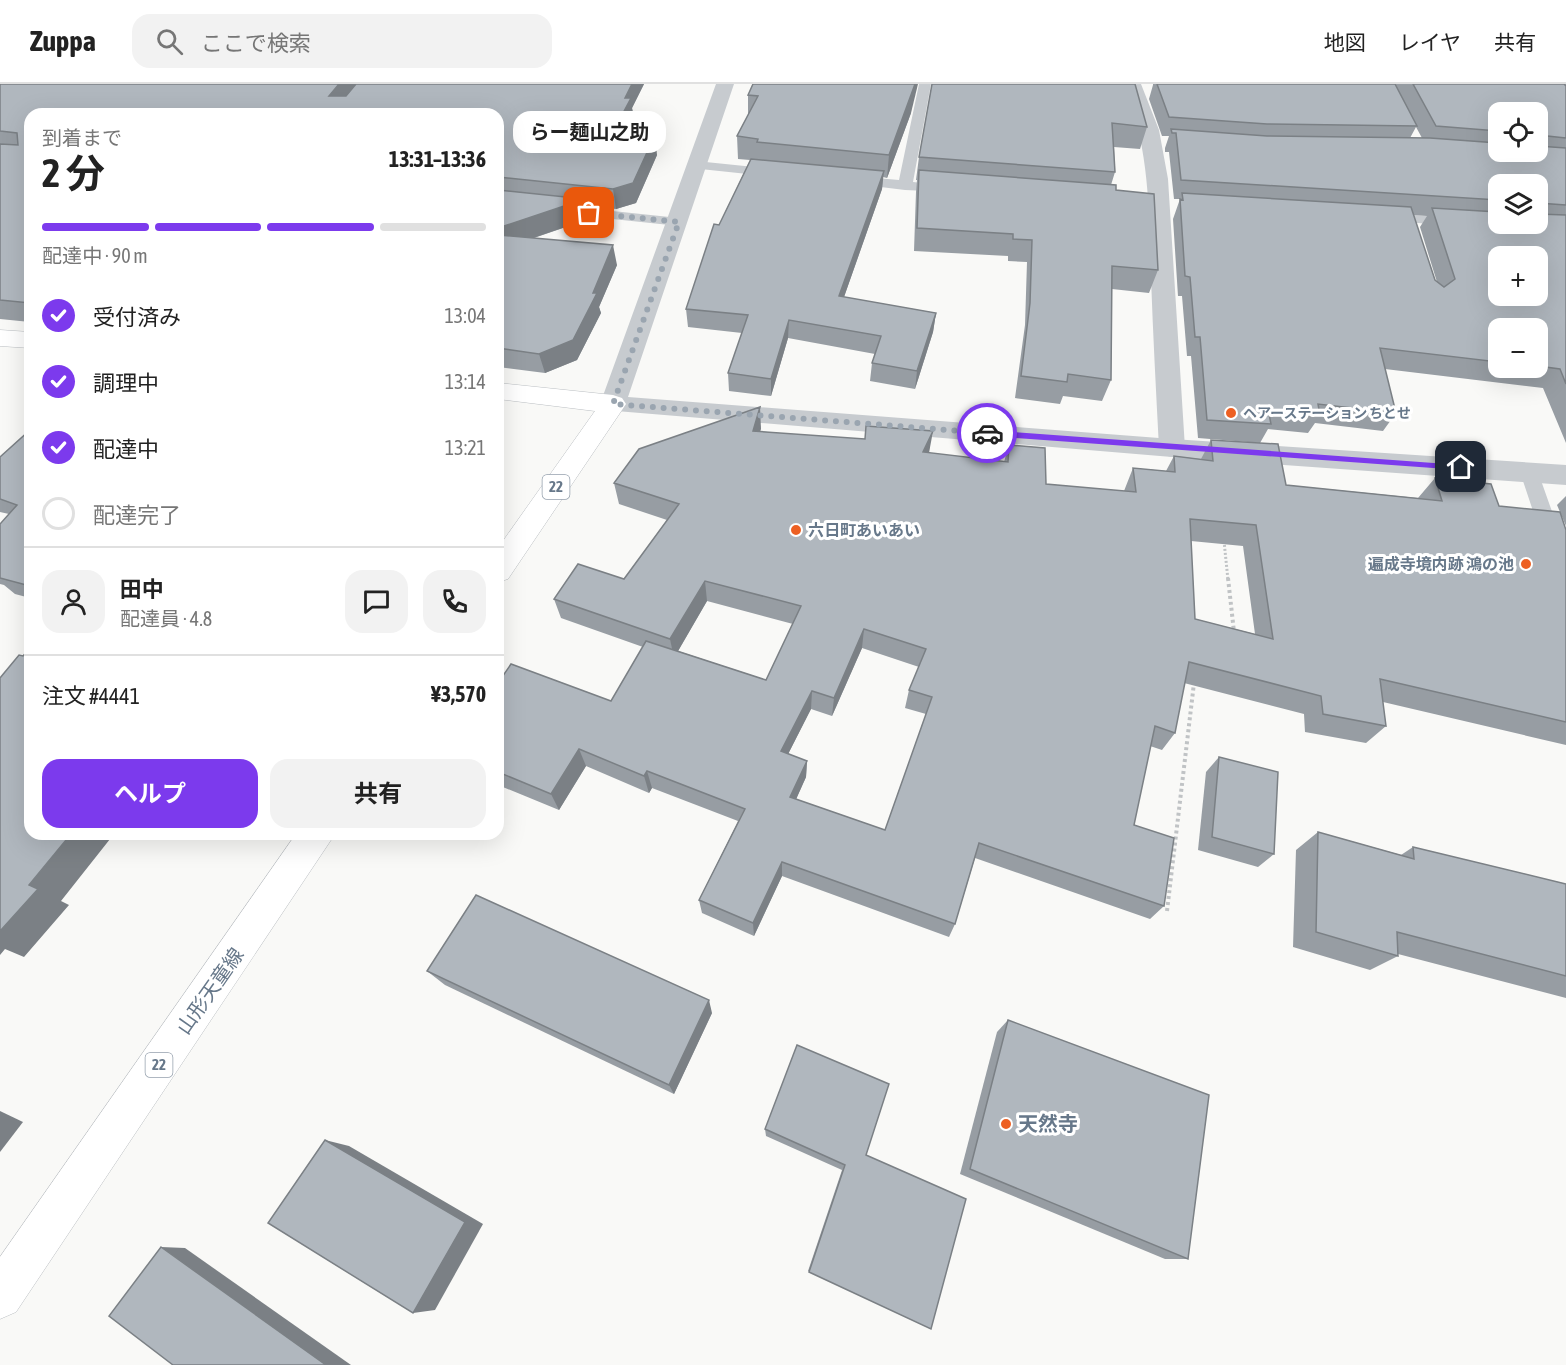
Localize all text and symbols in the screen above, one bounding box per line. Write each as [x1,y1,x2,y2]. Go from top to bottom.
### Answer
search box [132,14,552,68]
text: Zuppa [30,25,96,57]
icon: search [153,25,186,58]
text: ここで検索 [201,30,311,56]
text: 地図 [1324,30,1366,54]
text: レイヤ [1399,30,1461,54]
text: 共有 [1494,30,1536,54]
map controls [1488,102,1548,378]
button: locate [1488,102,1548,162]
callout: らー麺山之助 [512,111,666,153]
text: らー麺山之助 [530,120,650,143]
text: 到着まで [42,126,122,149]
text: 13:31–13:36 [389,146,486,172]
text: 2 分 [42,151,105,195]
button: layers [1488,174,1548,234]
pin [563,187,614,238]
icon: bag [572,196,605,229]
text: 配達中 · 90 m [42,244,148,267]
button: + [1488,246,1548,306]
icon: check [42,299,75,332]
text: 受付済み [93,304,181,330]
text: 13:04 [444,304,486,327]
button: − [1488,318,1548,378]
icon: check [42,365,75,398]
text: 調理中 [93,370,159,396]
text: 13:14 [445,370,486,393]
courier [957,403,1017,463]
place label: ヘアーステーション ちとせ [1243,405,1411,421]
marker: ヘアーステーション ちとせ [1224,406,1238,420]
icon: car [971,417,1004,450]
icon: check [42,431,75,464]
text: 配達中 [93,436,159,462]
text: 13:21 [445,436,486,459]
pin [1435,441,1486,492]
icon: home [1444,450,1477,483]
road number: 22 [542,475,570,499]
text: 配達完了 [93,502,181,528]
place label: 六日町あいあい [808,521,920,539]
marker: 六日町あいあい [789,523,803,537]
place label: 遍成寺境内跡 鴻の池 [1368,555,1514,573]
marker: 遍成寺境内跡 鴻の池 [1519,557,1533,571]
button: person [42,570,105,633]
button: chat [345,570,408,633]
button: phone [423,570,486,633]
text: 田中 [120,576,164,602]
text: 配達員 · 4.8 [120,607,212,630]
text: ¥3,570 [431,681,486,707]
text: 注文 #4441 [42,683,140,709]
button: ヘルプ [42,759,258,828]
button: 共有 [270,759,486,828]
street label: 山形天童線 [171,943,248,1038]
road number: 22 [146,1053,172,1077]
place label: 天然寺 [1018,1112,1078,1135]
marker: 天然寺 [999,1117,1013,1131]

